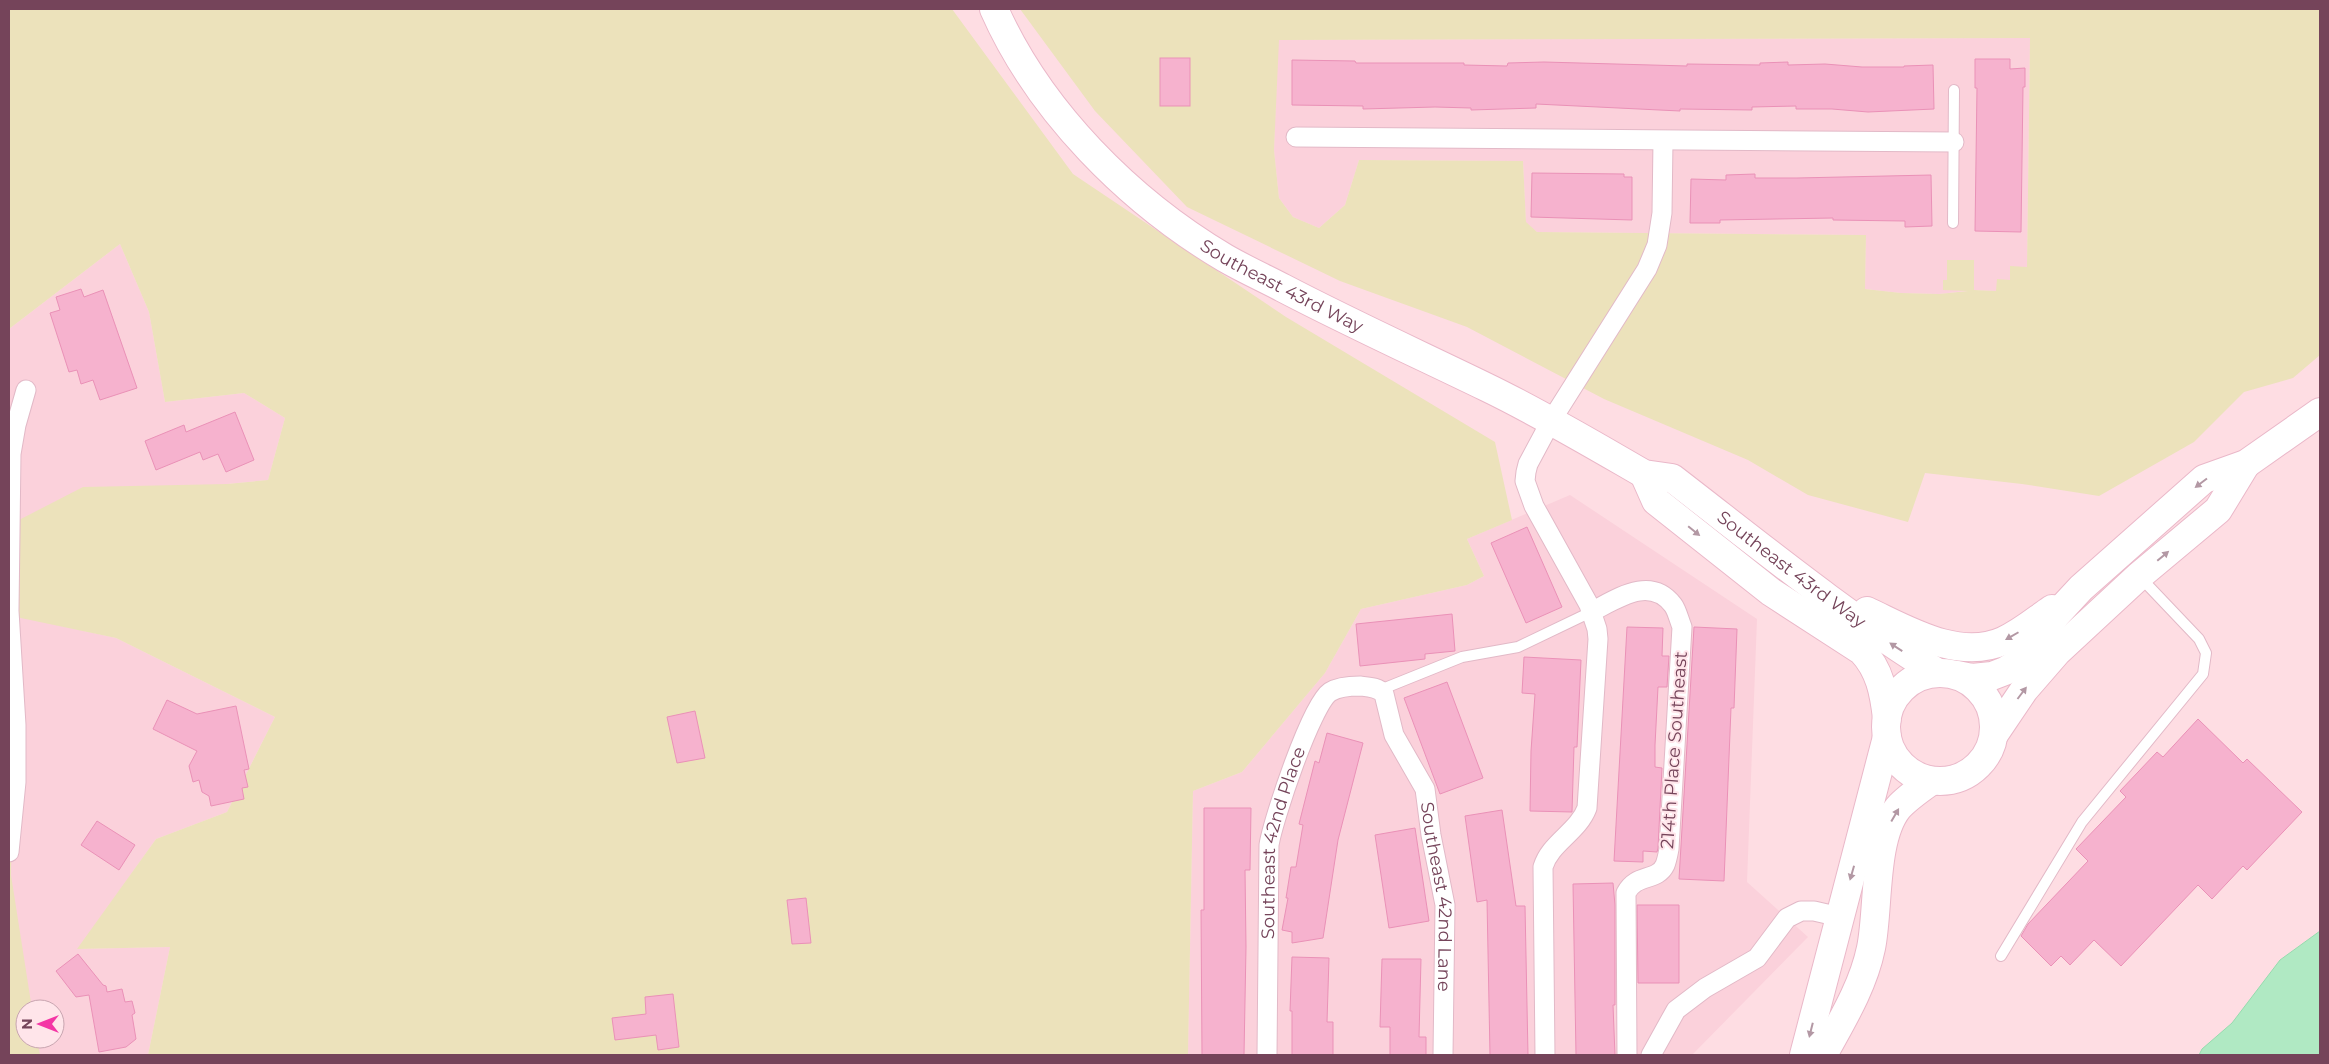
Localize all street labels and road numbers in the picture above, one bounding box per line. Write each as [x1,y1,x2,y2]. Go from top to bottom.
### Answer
street label: Southeast 43rd Way [1196,234,1367,338]
street label: Southeast 43rd Way [1713,506,1870,633]
street label: 214th Place Southeast [1656,650,1692,850]
street label: Southeast 42nd Place [1257,743,1310,939]
street label: Southeast 42nd Lane [1416,800,1456,992]

